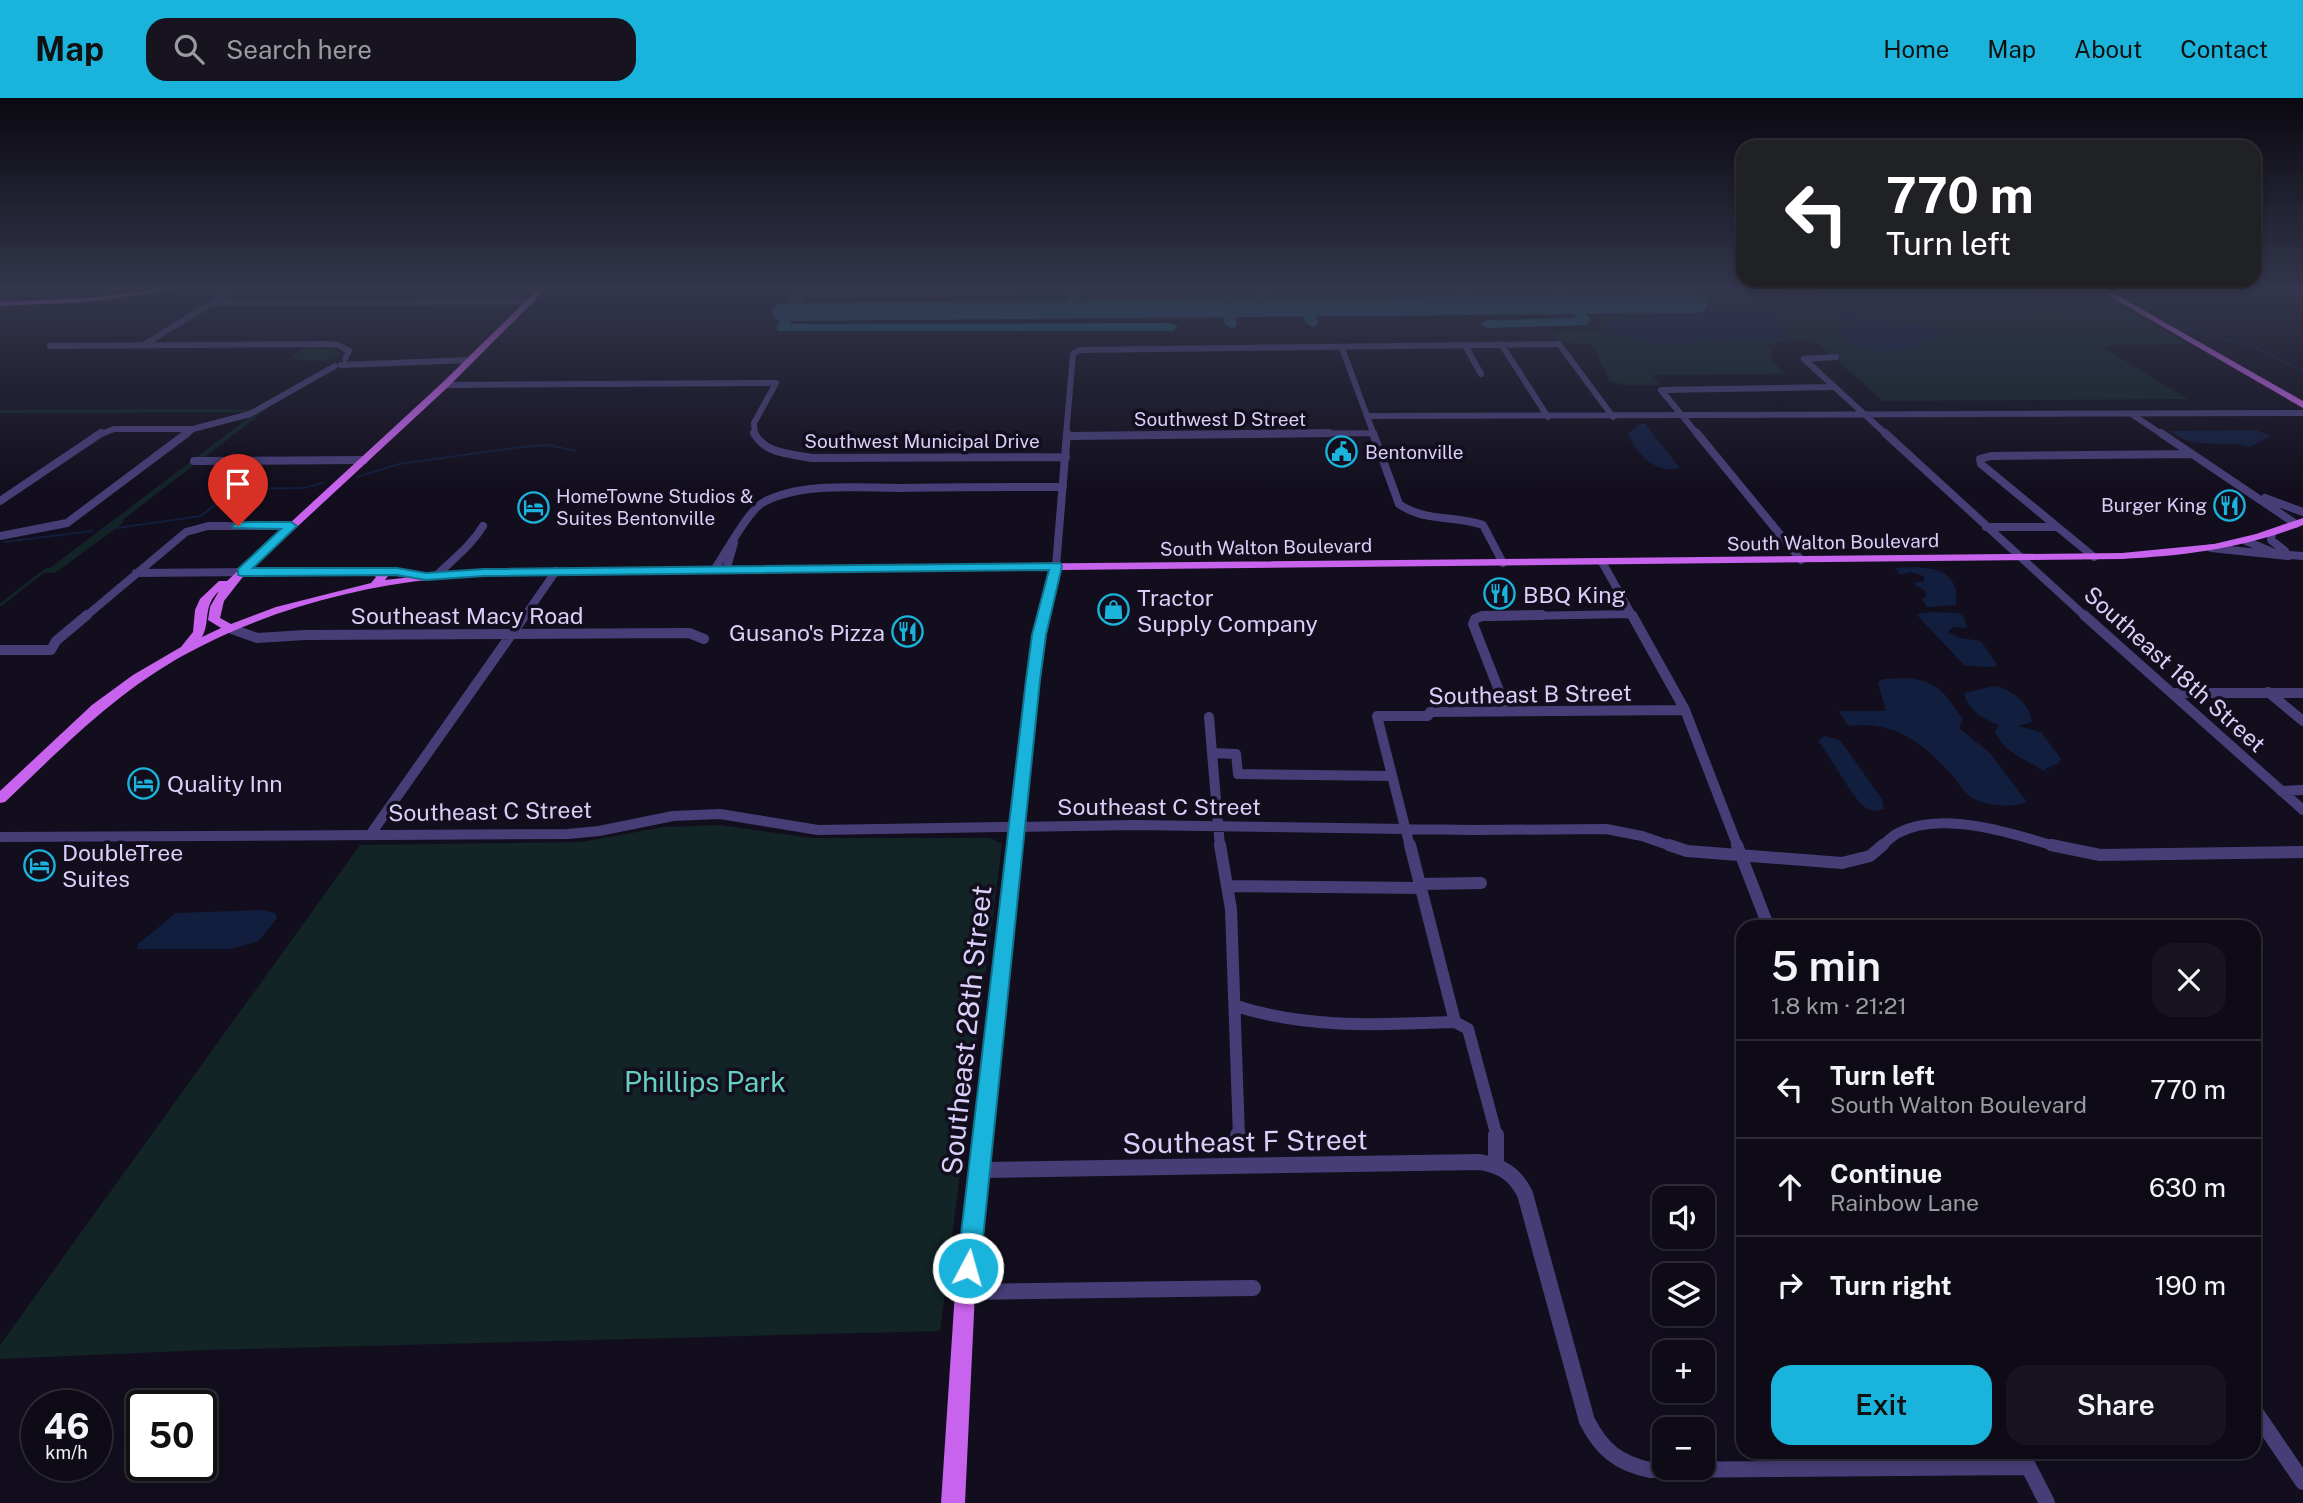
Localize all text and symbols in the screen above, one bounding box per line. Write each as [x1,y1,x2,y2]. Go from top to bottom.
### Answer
search box [146,18,636,81]
text: Map [35,30,104,68]
icon: search [170,30,208,68]
text: Search here [226,34,372,65]
text: Home [1883,35,1949,63]
text: Map [1987,35,2036,63]
text: About [2074,35,2142,63]
text: Contact [2180,35,2268,63]
text: 770 m [1886,166,2034,224]
icon: left [1771,168,1862,259]
text: Turn left [1886,225,2011,262]
street label: Southwest D Street [1134,408,1306,430]
street label: Southwest Municipal Drive [804,430,1040,452]
public building icon: Bentonville [1325,435,1359,469]
place label: Bentonville [1365,441,1464,463]
pin [208,454,268,526]
icon: arrive [219,465,257,503]
place label: HomeTowne Studios & Suites Bentonville [556,485,753,529]
restaurant icon: Burger King [2213,488,2247,522]
hotel icon: HomeTowne Studios & Suites Bentonville [516,490,550,524]
place label: Burger King [2101,494,2207,516]
street label: South Walton Boulevard [1727,529,1939,555]
street label: South Walton Boulevard [1160,534,1372,560]
restaurant icon: BBQ King [1483,577,1517,611]
street label: Southeast 18th Street [2079,580,2271,758]
place label: BBQ King [1523,581,1626,608]
place label: Tractor Supply Company [1137,584,1318,637]
shop icon: Tractor Supply Company [1097,593,1131,627]
street label: Southeast Macy Road [351,602,583,629]
restaurant icon: Gusano's Pizza [891,615,925,649]
place label: Gusano's Pizza [729,619,885,646]
street label: Southeast B Street [1428,679,1632,709]
hotel icon: Quality Inn [127,766,161,800]
place label: Quality Inn [167,770,283,797]
street label: Southeast C Street [1057,793,1261,820]
street label: Southeast C Street [388,796,592,826]
place label: DoubleTree Suites [62,839,183,892]
hotel icon: DoubleTree Suites [22,848,56,882]
street label: Southeast 28th Street [934,884,998,1176]
text: 5 min [1771,941,1881,990]
button: close [2152,943,2226,1017]
text: 1.8 km · 21:21 [1771,992,1907,1019]
text: Turn left [1830,1060,1935,1091]
park label: Phillips Park [624,1065,786,1098]
icon: left [1771,1070,1809,1108]
text: 770 m [2150,1074,2226,1105]
text: South Walton Boulevard [1830,1091,2087,1118]
street label: Southeast F Street [1122,1122,1368,1160]
text: Continue [1830,1158,1942,1189]
icon: ahead [1771,1168,1809,1206]
text: 630 m [2149,1172,2226,1203]
map controls [1652,1186,1715,1480]
button: sound [1652,1186,1715,1249]
text: Rainbow Lane [1830,1189,1979,1216]
position arrow [931,1231,1005,1305]
button: layers [1652,1263,1715,1326]
icon: right [1771,1266,1809,1304]
text: Turn right [1830,1270,1952,1301]
text: 190 m [2155,1270,2226,1301]
button: + [1652,1340,1715,1403]
button: Exit [1771,1365,1992,1445]
button: Share [2006,1365,2226,1445]
speed limit sign: 50 [126,1390,217,1481]
text: 46 [43,1406,90,1447]
button: − [1652,1417,1715,1480]
text: km/h [45,1442,88,1463]

